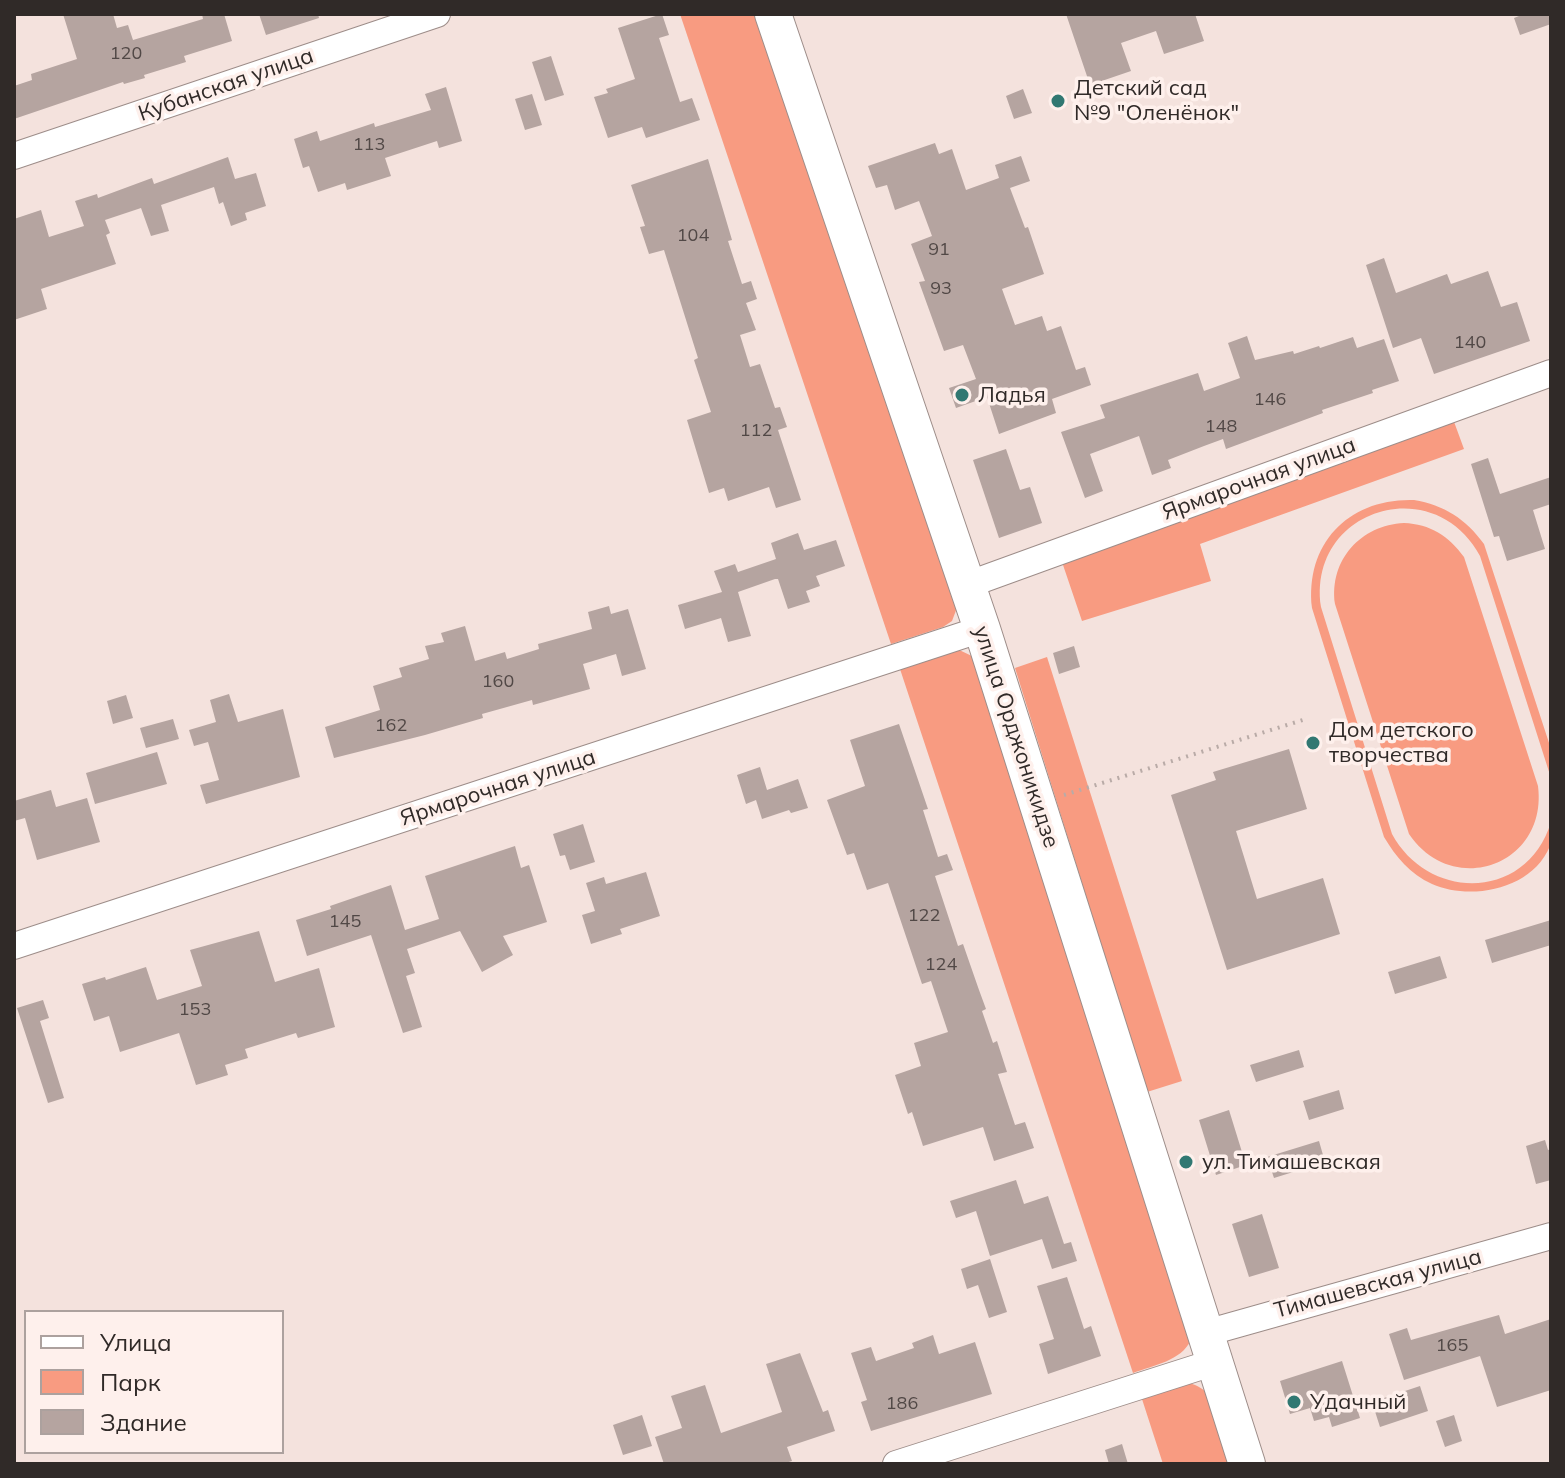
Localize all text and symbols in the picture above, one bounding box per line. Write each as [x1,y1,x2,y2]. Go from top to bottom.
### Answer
house number: 120 [110,43,142,65]
street label: Кубанская улица [135,43,317,127]
place label: Детский сад №9 "Оленёнок" [1074,75,1239,126]
marker: Детский сад №9 "Оленёнок" [1049,92,1067,110]
house number: 113 [353,134,385,156]
house number: 104 [677,225,709,247]
house number: 91 [928,239,950,261]
house number: 93 [930,278,952,300]
house number: 140 [1454,332,1486,354]
place label: Ладья [978,382,1046,408]
marker: Ладья [953,386,971,404]
house number: 146 [1254,389,1286,411]
house number: 148 [1205,416,1237,438]
house number: 112 [740,420,772,442]
street label: Ярмарочная улица [1159,432,1359,526]
street label: улица Орджоникидзе [968,623,1064,851]
house number: 160 [482,671,514,693]
house number: 162 [375,715,407,737]
place label: Дом детского творчества [1329,717,1474,768]
marker: Дом детского творчества [1304,734,1322,752]
street label: Ярмарочная улица [397,744,599,832]
house number: 122 [908,905,940,927]
house number: 145 [329,911,361,933]
house number: 124 [925,954,957,976]
house number: 153 [179,999,211,1021]
place label: ул. Тимашевская [1202,1149,1381,1175]
marker: ул. Тимашевская [1177,1153,1195,1171]
street label: Тимашевская улица [1271,1244,1485,1324]
legend [24,1310,284,1454]
text: Улица [100,1327,172,1357]
house number: 165 [1436,1335,1468,1357]
text: Парк [100,1367,161,1397]
place label: Удачный [1310,1389,1406,1415]
house number: 186 [886,1393,918,1415]
marker: Удачный [1285,1393,1303,1411]
text: Здание [100,1407,187,1437]

